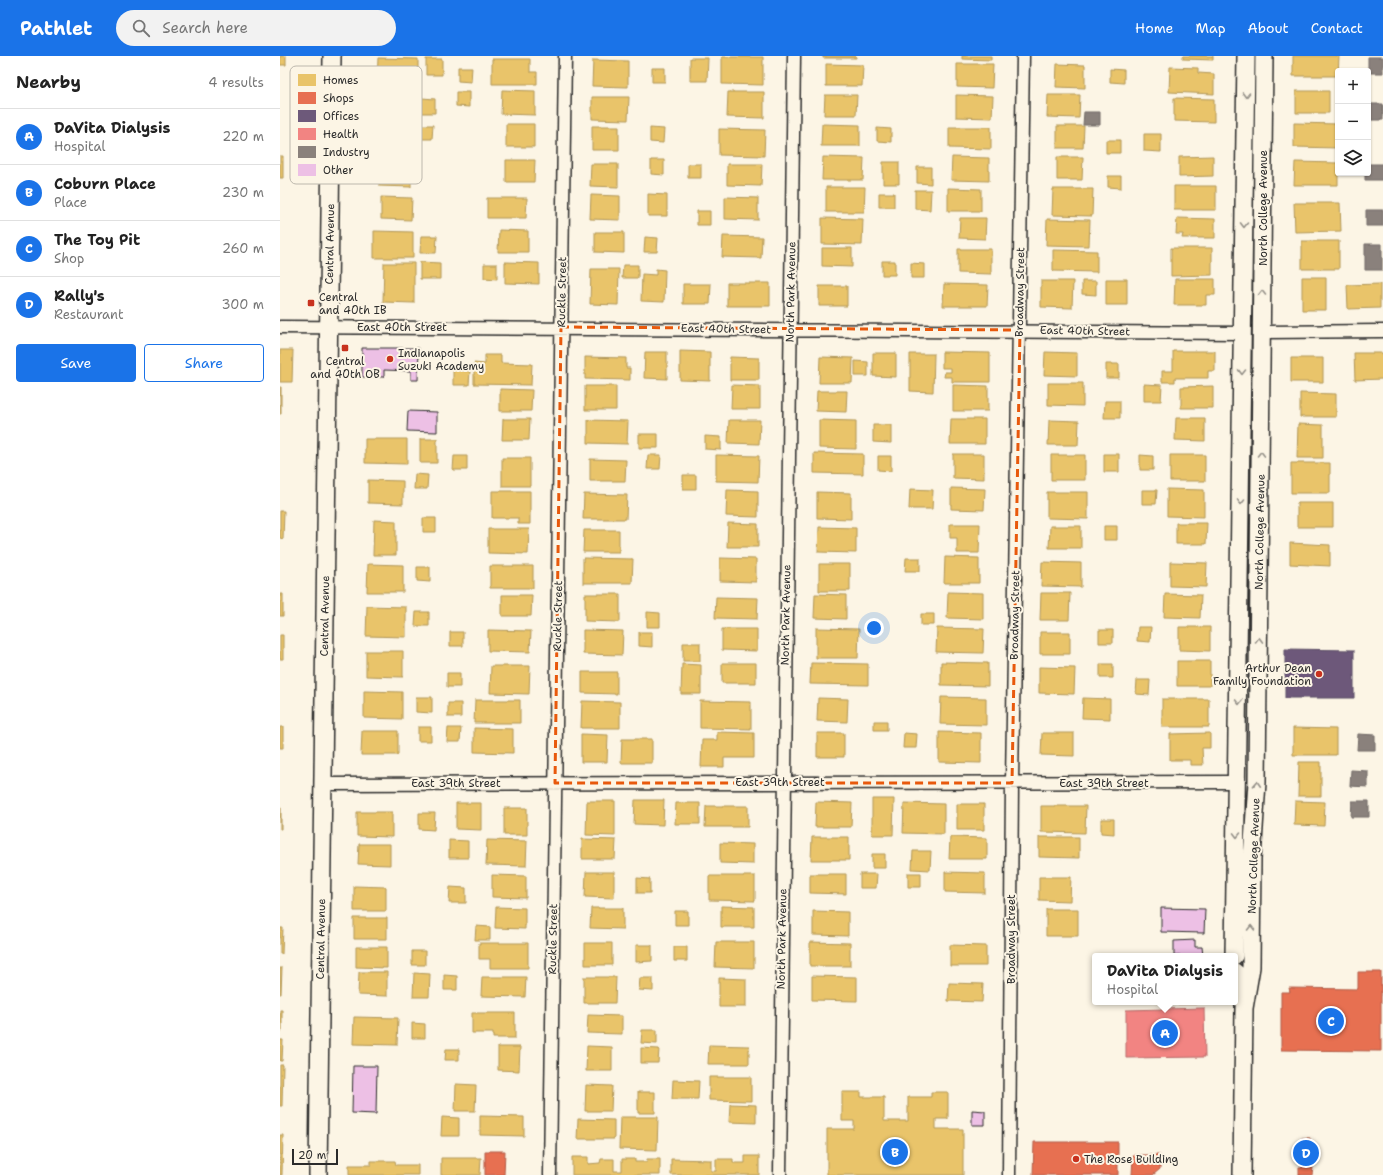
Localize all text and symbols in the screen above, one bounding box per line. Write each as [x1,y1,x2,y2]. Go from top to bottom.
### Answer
search box [116,10,396,46]
text: Pathlet [20,16,92,41]
icon: search [130,17,152,39]
text: Search here [162,18,248,38]
text: Home [1135,19,1174,37]
text: Map [1196,19,1226,37]
text: About [1248,19,1289,37]
text: Contact [1311,19,1363,37]
legend [290,66,422,184]
map controls [1335,68,1371,176]
button: + [1335,68,1371,104]
text: Nearby [16,71,81,93]
text: Homes [323,73,359,88]
text: 4 results [208,74,264,91]
text: Shops [323,91,354,106]
one-way arrow [1242,92,1250,98]
button: − [1335,104,1371,140]
text: Offices [323,109,359,124]
text: DaVita Dialysis [54,118,170,138]
text: Health [323,127,359,142]
text: A [24,128,34,145]
text: 220 m [222,128,264,145]
text: Hospital [54,138,105,155]
button: layers [1335,140,1371,176]
text: Industry [323,145,370,160]
street label: North College Avenue [1256,150,1271,266]
text: Other [323,163,354,178]
text: Coburn Place [54,174,156,194]
text: B [25,184,33,201]
text: 230 m [222,184,264,201]
text: Place [54,194,87,211]
street label: Central Avenue [322,203,338,285]
one-way arrow [1240,222,1248,228]
text: The Toy Pit [54,230,140,250]
text: C [25,240,33,257]
text: 260 m [222,240,264,257]
street label: North Park Avenue [783,241,799,343]
street label: Broadway Street [1012,247,1028,337]
text: Shop [54,250,84,267]
street label: Ruckle Street [554,256,570,327]
text: Rally's [54,286,105,306]
place label: Central and 40th IB [319,290,387,318]
one-way arrow [1258,290,1266,296]
text: D [24,296,34,313]
text: 300 m [221,296,264,313]
marker: Central and 40th IB [306,298,316,308]
text: Restaurant [54,306,124,323]
street label: East 40th Street [357,320,447,335]
street label: East 40th Street [681,321,771,337]
street label: East 40th Street [1040,323,1130,339]
marker: Central and 40th OB [340,343,350,353]
button: Save [16,344,136,382]
button: Share [144,344,264,382]
place label: Indianapolis Suzuki Academy [398,346,484,374]
place label: Central and 40th OB [310,354,380,382]
marker: Indianapolis Suzuki Academy [385,354,395,364]
one-way arrow [1238,369,1247,375]
one-way arrow [1257,451,1265,457]
street label: North College Avenue [1251,474,1269,590]
one-way arrow [1237,499,1245,505]
street label: North Park Avenue [778,564,794,666]
street label: Broadway Street [1007,570,1023,660]
street label: Central Avenue [317,575,333,657]
street label: Ruckle Street [550,580,566,651]
your location [864,618,884,638]
one-way arrow [1255,637,1263,643]
place label: Arthur Dean Family Foundation [1213,661,1311,689]
marker: Arthur Dean Family Foundation [1314,669,1324,679]
one-way arrow [1235,699,1243,705]
street label: East 39th Street [735,775,825,790]
street label: East 39th Street [411,776,501,791]
street label: East 39th Street [1059,776,1149,791]
one-way arrow [1253,781,1262,787]
street label: North College Avenue [1244,798,1264,914]
one-way arrow [1232,832,1241,838]
street label: North Park Avenue [774,888,790,990]
street label: Broadway Street [1004,894,1019,984]
street label: Central Avenue [313,898,329,980]
street label: Ruckle Street [545,903,561,974]
one-way arrow [1247,925,1255,931]
popup [1092,953,1238,1005]
text: DaVita Dialysis [1107,961,1223,981]
text: Hospital [1107,981,1158,998]
pin: C [1318,1006,1344,1036]
pin: A [1152,1018,1178,1048]
pin: B [882,1137,908,1167]
pin: D [1293,1138,1319,1168]
scale bar [292,1147,338,1166]
text: 20 m [298,1148,326,1163]
place label: The Rose Building [1084,1152,1179,1167]
marker: The Rose Building [1071,1154,1081,1164]

